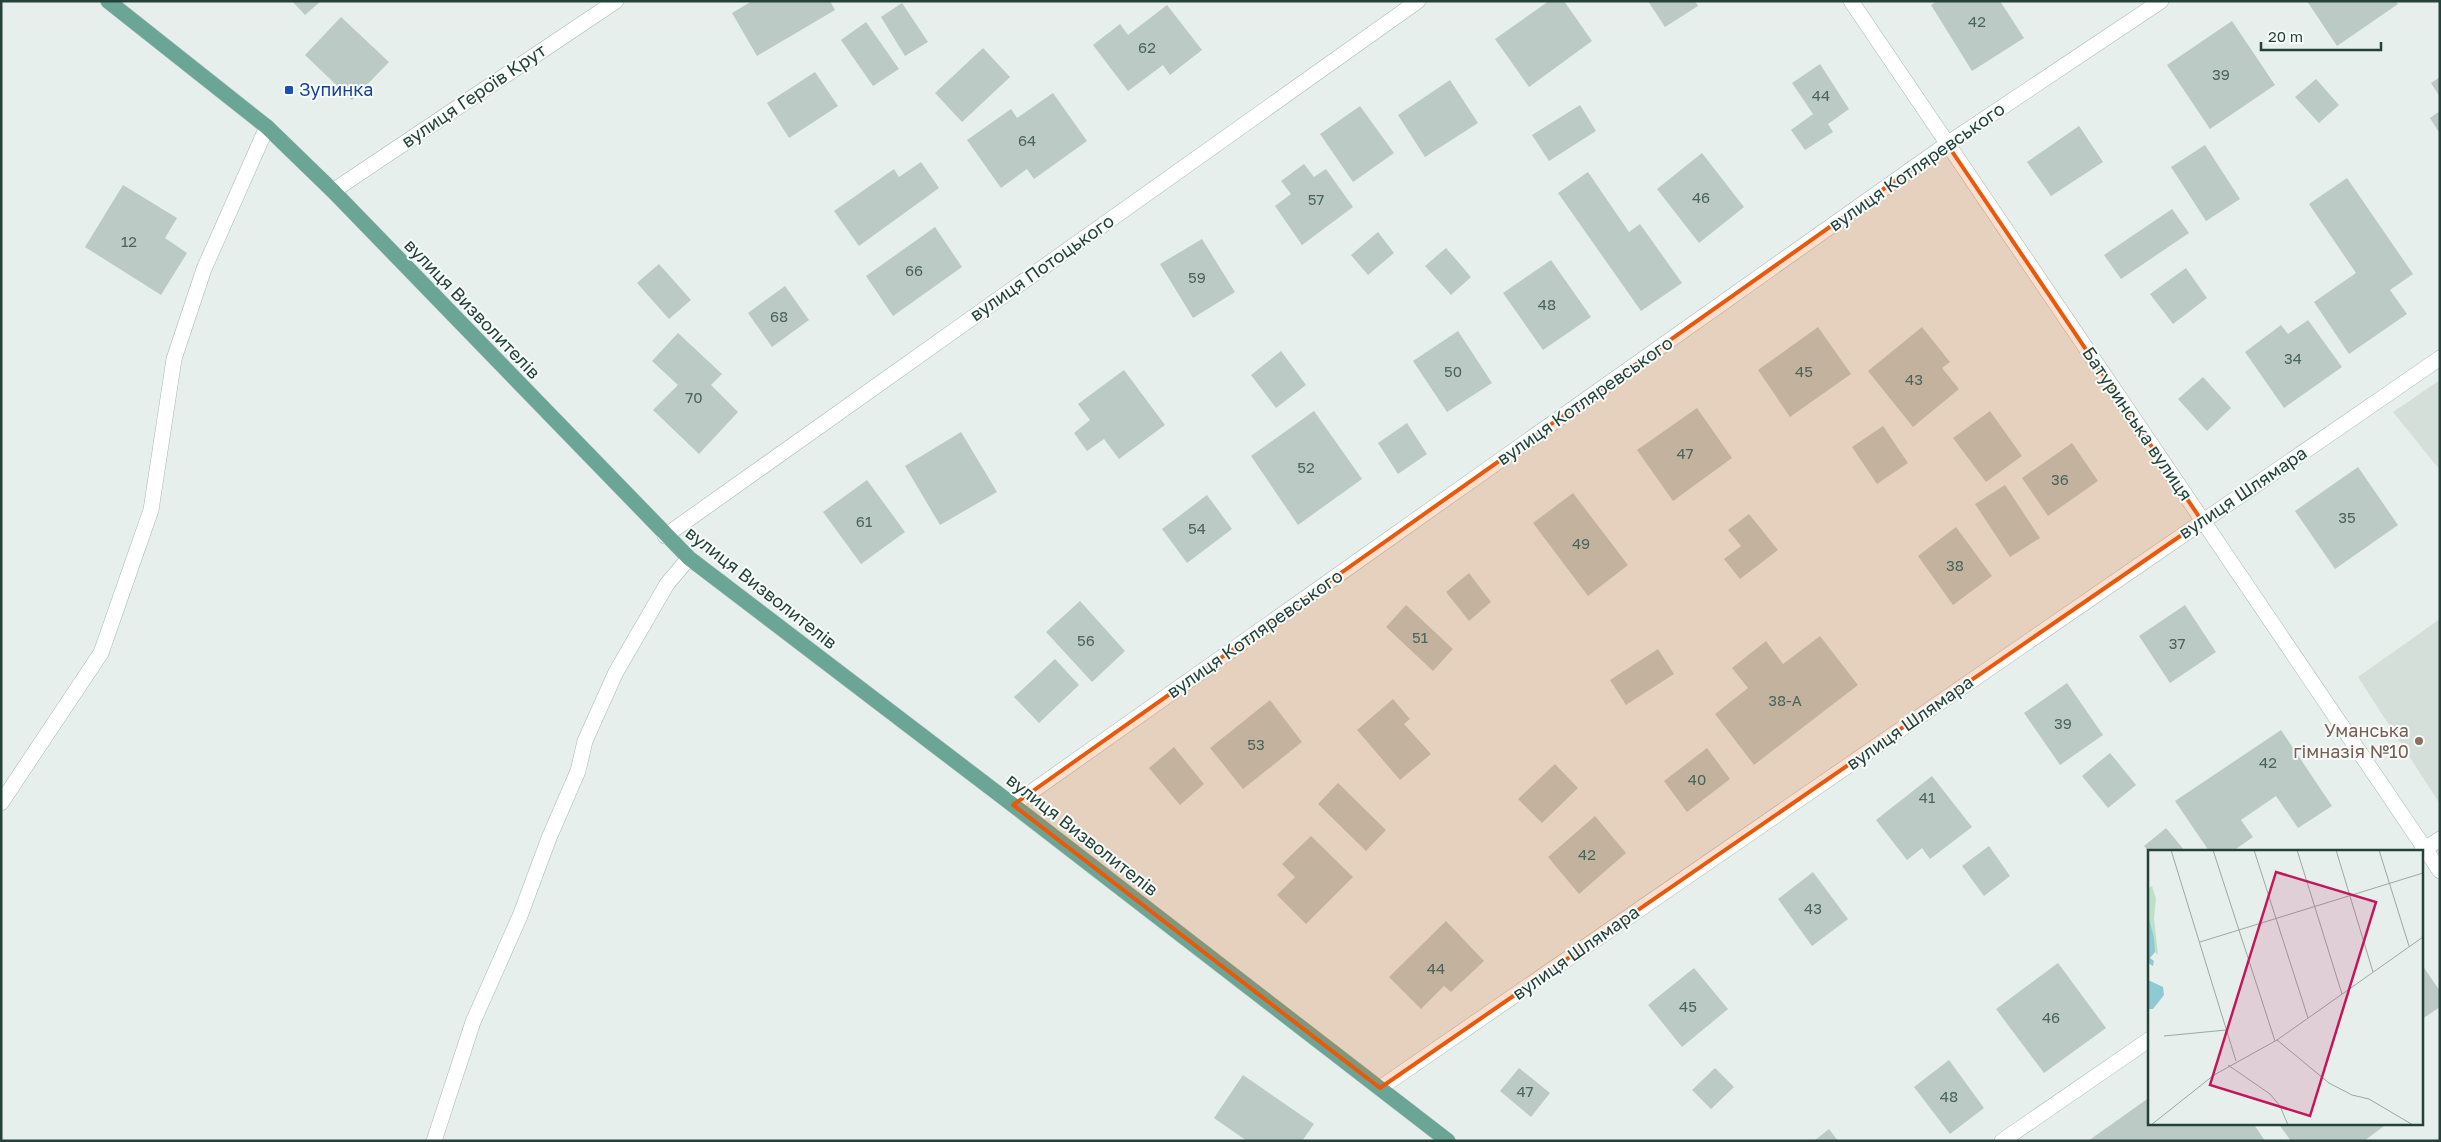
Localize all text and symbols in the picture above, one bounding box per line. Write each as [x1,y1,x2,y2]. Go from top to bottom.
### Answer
house number: 42 [1968,12,1986,30]
scale bar [2261,20,2381,52]
text: 20 m [2268,27,2303,45]
house number: 62 [1138,38,1156,56]
street label: вулиця Героїв Крут [397,39,550,152]
house number: 39 [2212,65,2230,83]
place label: Зупинка [299,78,374,100]
marker: Зупинка [283,84,295,96]
house number: 44 [1812,86,1830,104]
street label: вулиця Котляревського [1824,97,2009,235]
house number: 64 [1018,131,1036,149]
house number: 46 [1692,188,1710,206]
house number: 57 [1308,190,1324,208]
street label: вулиця Потоцького [965,209,1118,325]
house number: 12 [121,232,137,250]
street label: вулиця Визволителів [400,234,545,383]
house number: 66 [905,261,923,279]
house number: 59 [1188,268,1206,286]
house number: 48 [1538,295,1556,313]
house number: 68 [770,307,788,325]
street label: вулиця Котляревського [1492,331,1677,469]
street label: Батуринська вулиця [2078,342,2198,505]
house number: 34 [2284,349,2302,367]
house number: 50 [1444,362,1462,380]
house number: 45 [1795,362,1813,380]
house number: 43 [1905,370,1923,388]
house number: 70 [685,388,703,406]
street label: вулиця Шлямара [2174,441,2311,543]
house number: 47 [1676,444,1694,462]
house number: 52 [1297,458,1315,476]
house number: 36 [2051,470,2069,488]
house number: 35 [2338,508,2356,526]
house number: 61 [856,512,872,530]
house number: 54 [1188,519,1206,537]
street label: вулиця Визволителів [681,521,842,653]
house number: 49 [1572,534,1590,552]
house number: 38 [1946,556,1964,574]
street label: вулиця Котляревського [1162,564,1347,702]
house number: 51 [1412,628,1428,646]
house number: 56 [1077,631,1095,649]
house number: 37 [2169,634,2185,652]
street label: вулиця Шлямара [1842,670,1977,774]
house number: 38-А [1768,691,1802,709]
house number: 39 [2054,714,2072,732]
place label: Уманська гімназія №10 [2293,719,2409,762]
house number: 53 [1247,735,1265,753]
marker: Уманська гімназія №10 [2413,735,2425,747]
house number: 42 [2259,753,2277,771]
street label: вулиця Визволителів [1002,768,1163,900]
house number: 40 [1688,770,1706,788]
house number: 41 [1919,788,1935,806]
house number: 42 [1578,845,1596,863]
inset map [2148,850,2424,1124]
house number: 43 [1804,899,1822,917]
street label: вулиця Шлямара [1508,900,1643,1004]
house number: 44 [1427,959,1445,977]
house number: 45 [1679,997,1697,1015]
house number: 46 [2042,1008,2060,1026]
house number: 47 [1516,1082,1534,1100]
house number: 48 [1940,1087,1958,1105]

